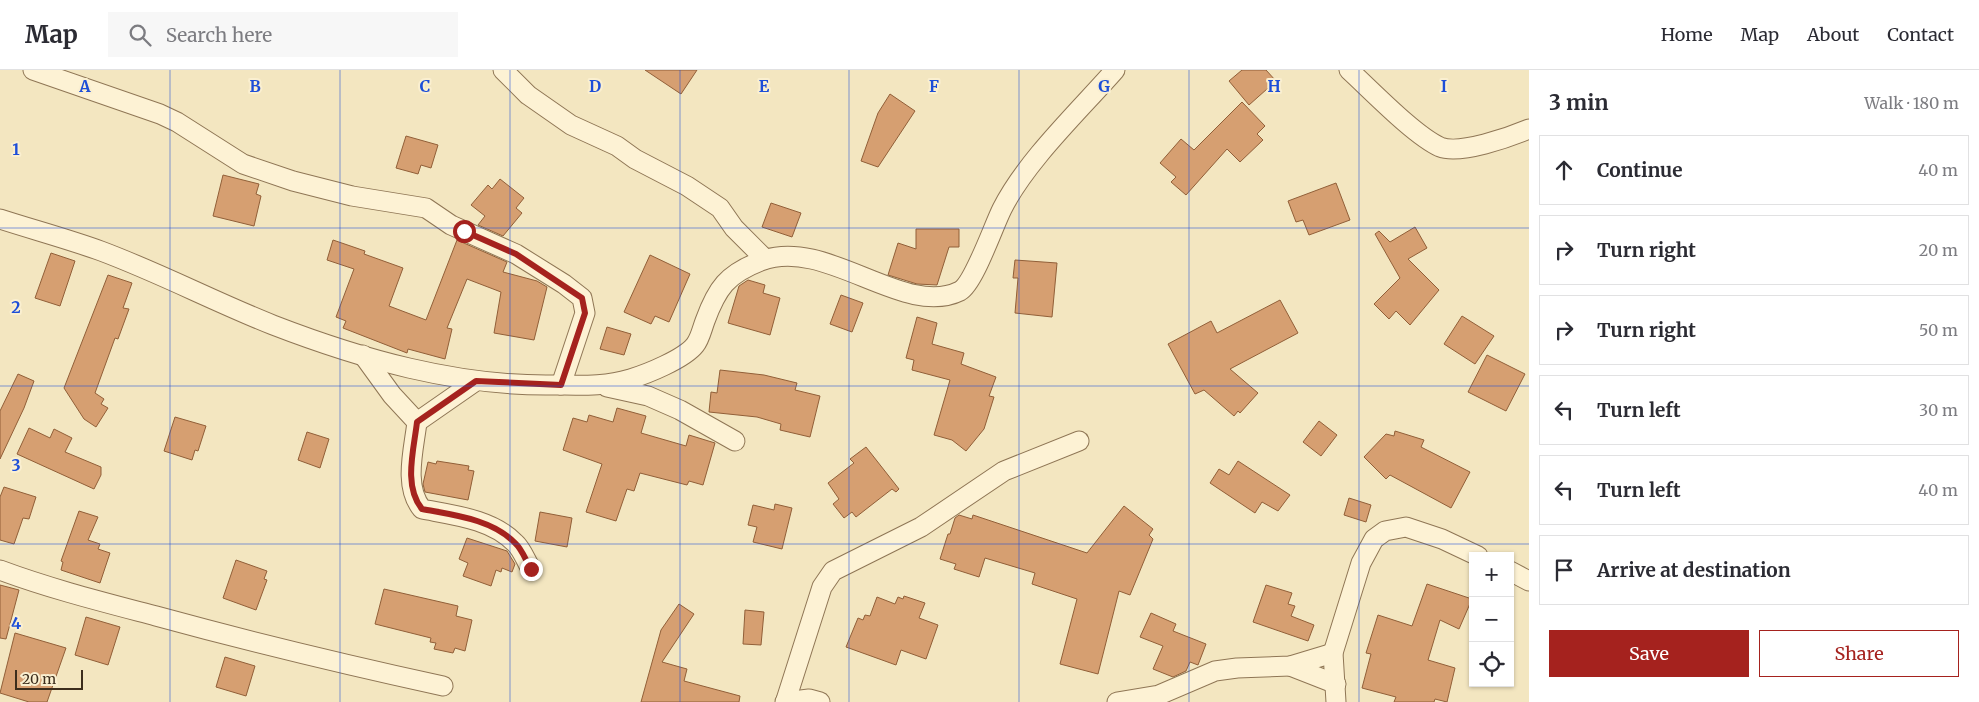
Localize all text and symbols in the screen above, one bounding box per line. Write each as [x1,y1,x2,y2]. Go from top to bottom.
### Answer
search box [108,12,458,57]
text: Map [25,19,78,50]
icon: search [126,21,154,49]
text: Search here [166,23,272,47]
text: Home [1661,23,1713,46]
text: Map [1741,23,1779,46]
text: About [1807,23,1859,46]
text: Contact [1887,23,1954,46]
text: A [78,76,91,96]
text: B [249,76,261,96]
text: C [420,76,430,96]
text: D [589,76,601,96]
text: E [759,76,770,96]
text: F [929,76,939,96]
text: G [1098,76,1110,96]
text: H [1267,76,1281,96]
text: I [1441,76,1447,96]
text: 3 min [1549,89,1608,116]
text: Walk · 180 m [1864,93,1959,113]
text: 1 [12,139,20,159]
icon: ahead [1550,156,1578,184]
text: Continue [1597,158,1683,182]
text: 40 m [1918,160,1958,180]
route start [453,220,476,243]
icon: right [1550,236,1578,264]
text: Turn right [1597,238,1696,262]
text: 20 m [1919,240,1958,260]
text: 2 [11,297,21,317]
icon: right [1550,316,1578,344]
text: Turn right [1597,318,1696,342]
text: 50 m [1919,320,1958,340]
icon: left [1550,396,1578,424]
text: Turn left [1597,398,1681,422]
text: 30 m [1919,400,1958,420]
text: 3 [11,455,21,475]
icon: left [1550,476,1578,504]
text: Turn left [1597,478,1681,502]
text: 40 m [1918,480,1958,500]
map controls [1469,552,1514,687]
button: + [1469,552,1514,597]
icon: arrive [1550,556,1578,584]
route end [520,558,543,581]
text: Arrive at destination [1597,558,1791,582]
button: − [1469,597,1514,642]
text: 4 [11,613,21,633]
button: Save [1549,630,1749,677]
button: Share [1759,630,1959,677]
button: locate [1469,642,1514,687]
scale bar [15,667,82,690]
text: 20 m [22,670,56,688]

